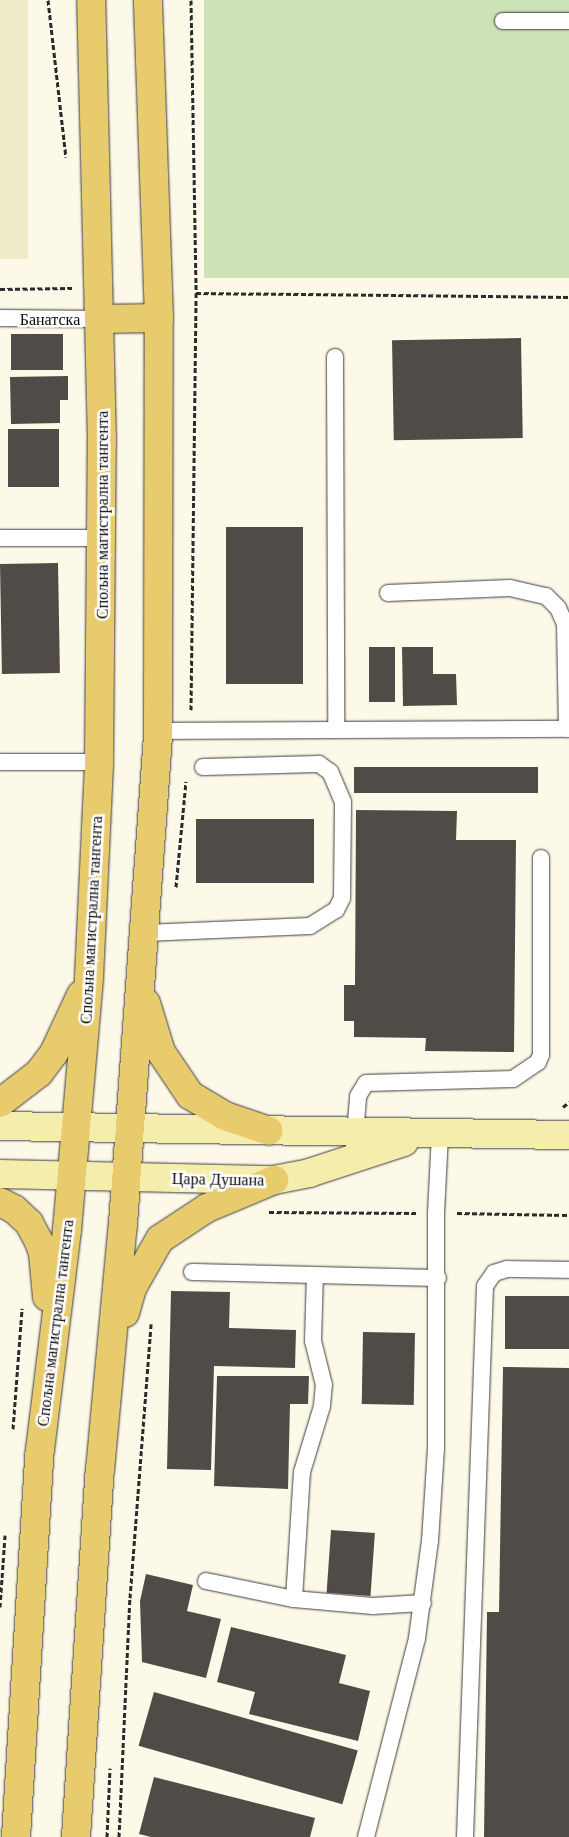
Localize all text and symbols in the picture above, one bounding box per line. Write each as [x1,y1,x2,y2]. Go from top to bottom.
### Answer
street label: Банатска [20,309,80,329]
street label: Спољна магистрална тангента [92,411,112,619]
street label: Спољна магистрална тангента [76,815,106,1025]
street label: Цара Душана [172,1169,264,1189]
street label: Спољна магистрална тангента [33,1218,77,1428]

